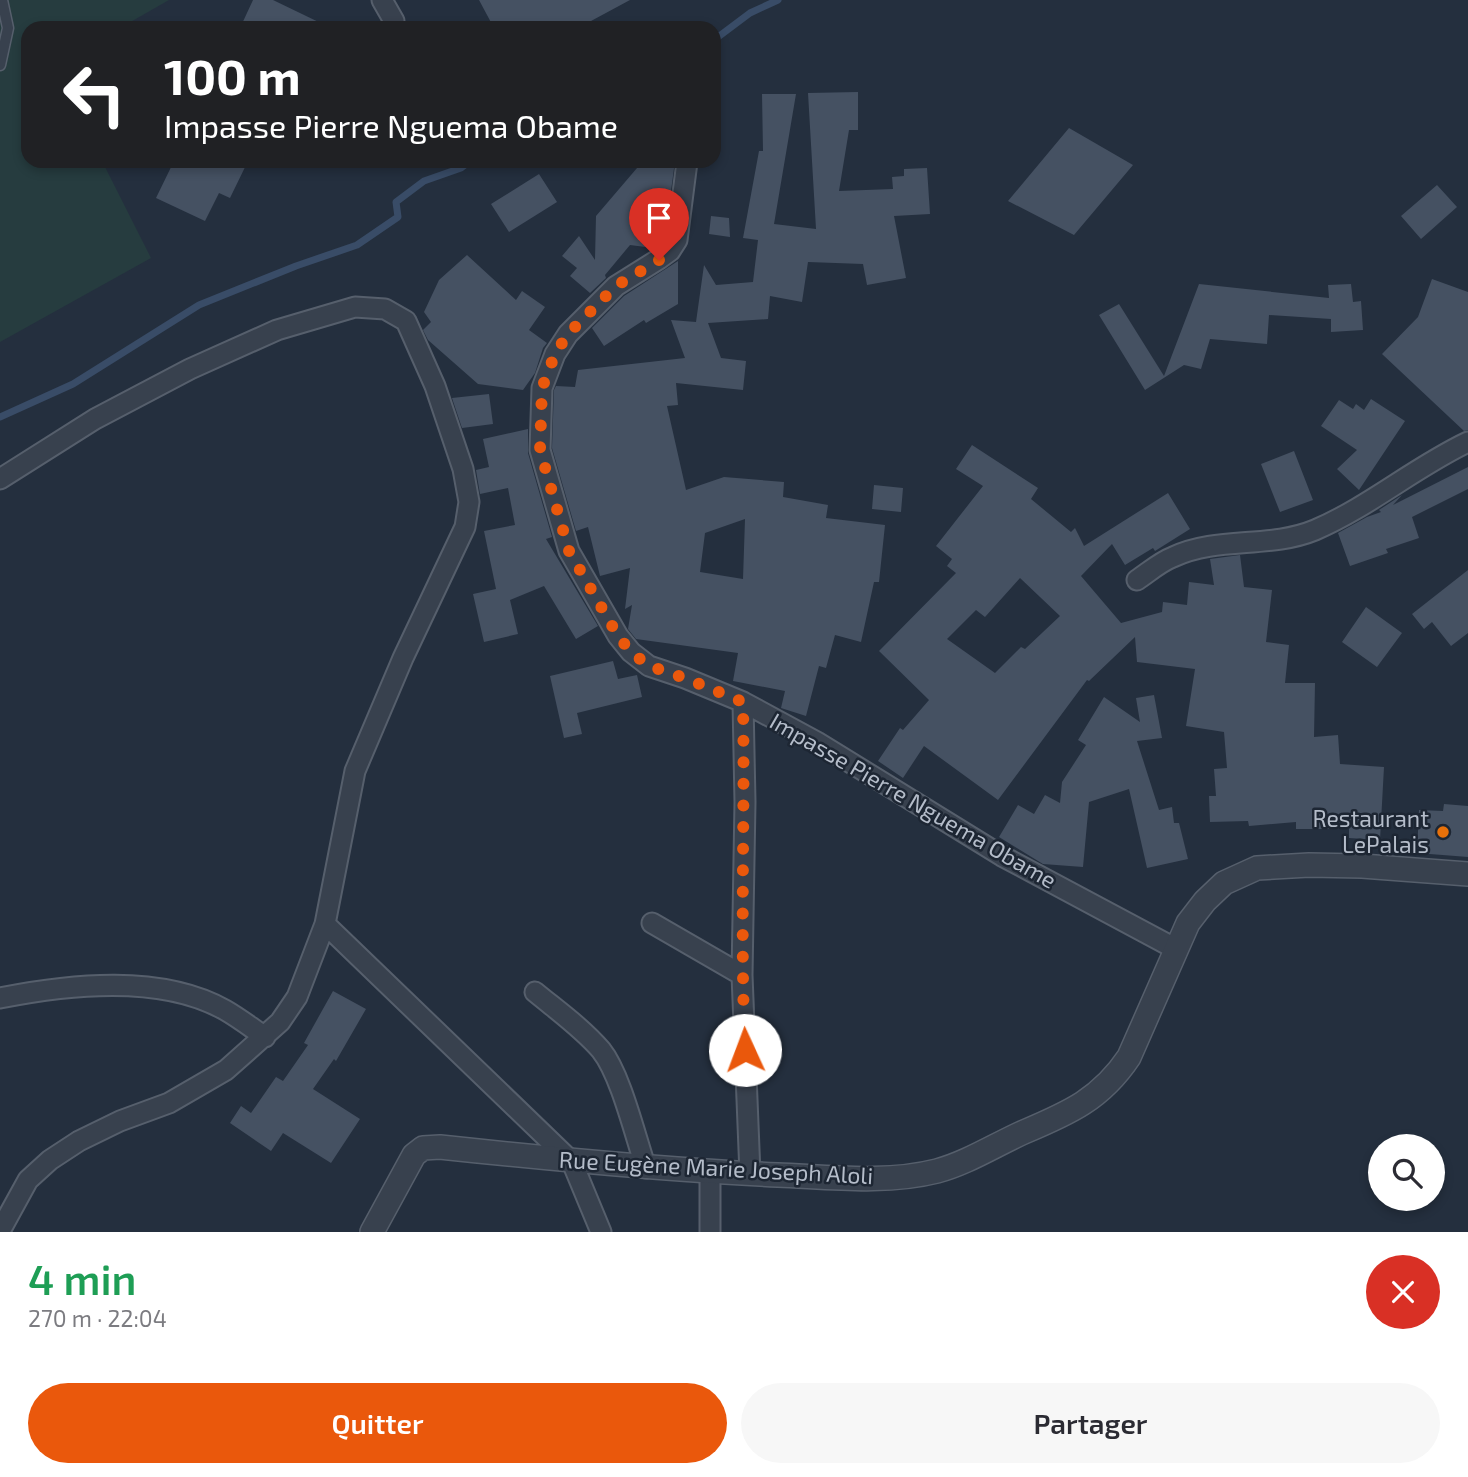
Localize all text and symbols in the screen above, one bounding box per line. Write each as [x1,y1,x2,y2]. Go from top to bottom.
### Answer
text: 100 m [164,46,301,105]
icon: left [49,49,140,140]
text: Impasse Pierre Nguema Obame [164,106,618,144]
pin [629,188,689,260]
icon: arrive [640,199,678,237]
street label: Impasse Pierre Nguema Obame [765,706,1062,894]
place label: Restaurant LePalais [1312,804,1429,858]
marker: Restaurant LePalais [1435,824,1451,840]
position arrow [708,1013,782,1087]
map controls [1368,1134,1445,1211]
button: search [1368,1134,1445,1211]
street label: Rue Eugène Marie Joseph Aloli [558,1145,874,1189]
text: 4 min [28,1253,137,1303]
button: close [1366,1255,1440,1329]
text: 270 m · 22:04 [28,1304,167,1332]
button: Quitter [28,1383,727,1463]
button: Partager [741,1383,1440,1463]

